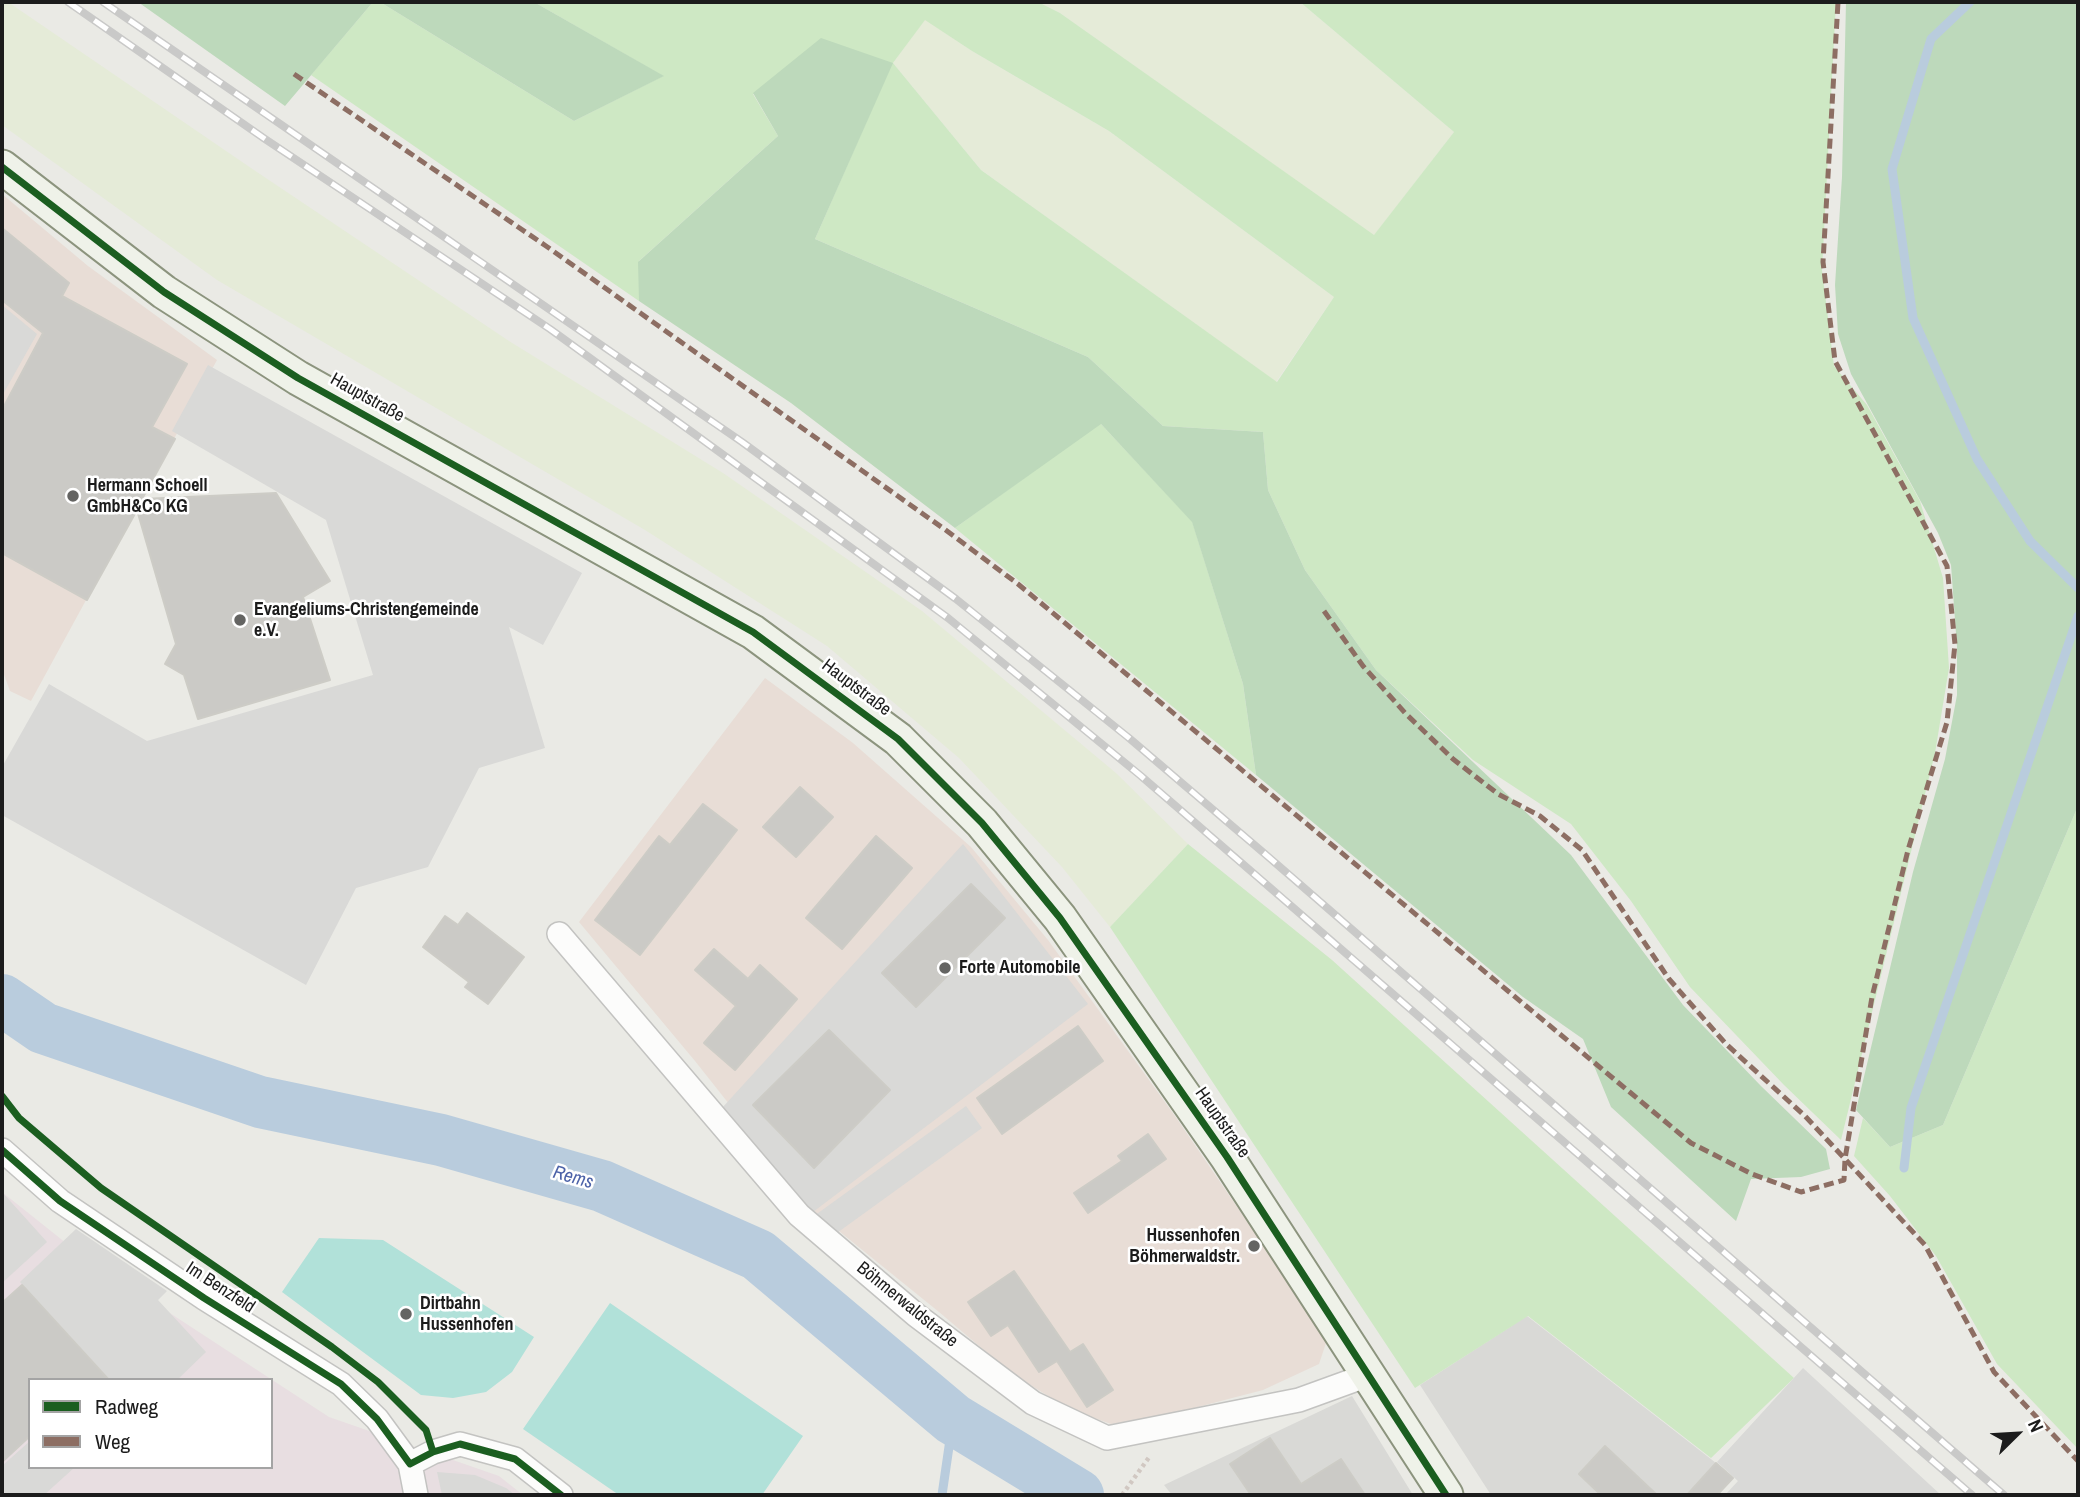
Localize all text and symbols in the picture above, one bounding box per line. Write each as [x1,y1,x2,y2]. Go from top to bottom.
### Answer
street label: Hauptstraße [326,369,408,427]
place label: Hermann Schoell GmbH&Co KG [87,475,208,518]
marker: Hermann Schoell GmbH&Co KG [65,488,81,504]
place label: Evangeliums-Christengemeinde e.V. [254,599,479,642]
marker: Evangeliums-Christengemeinde e.V. [232,612,248,628]
street label: Hauptstraße [817,655,895,721]
place label: Forte Automobile [959,957,1080,979]
marker: Forte Automobile [937,960,953,976]
street label: Hauptstraße [1190,1084,1254,1162]
water label: Rems [550,1161,596,1195]
place label: Hussenhofen Böhmerwaldstr. [1129,1225,1240,1268]
marker: Hussenhofen Böhmerwaldstr. [1246,1238,1262,1254]
street label: Im Benzfeld [181,1258,259,1318]
street label: Böhmerwaldstraße [852,1258,962,1352]
place label: Dirtbahn Hussenhofen [420,1293,513,1336]
marker: Dirtbahn Hussenhofen [398,1306,414,1322]
legend [28,1378,273,1469]
text: Radweg [95,1392,158,1421]
north arrow [1982,1399,2052,1469]
text: N [2022,1415,2050,1436]
text: Weg [95,1427,130,1456]

